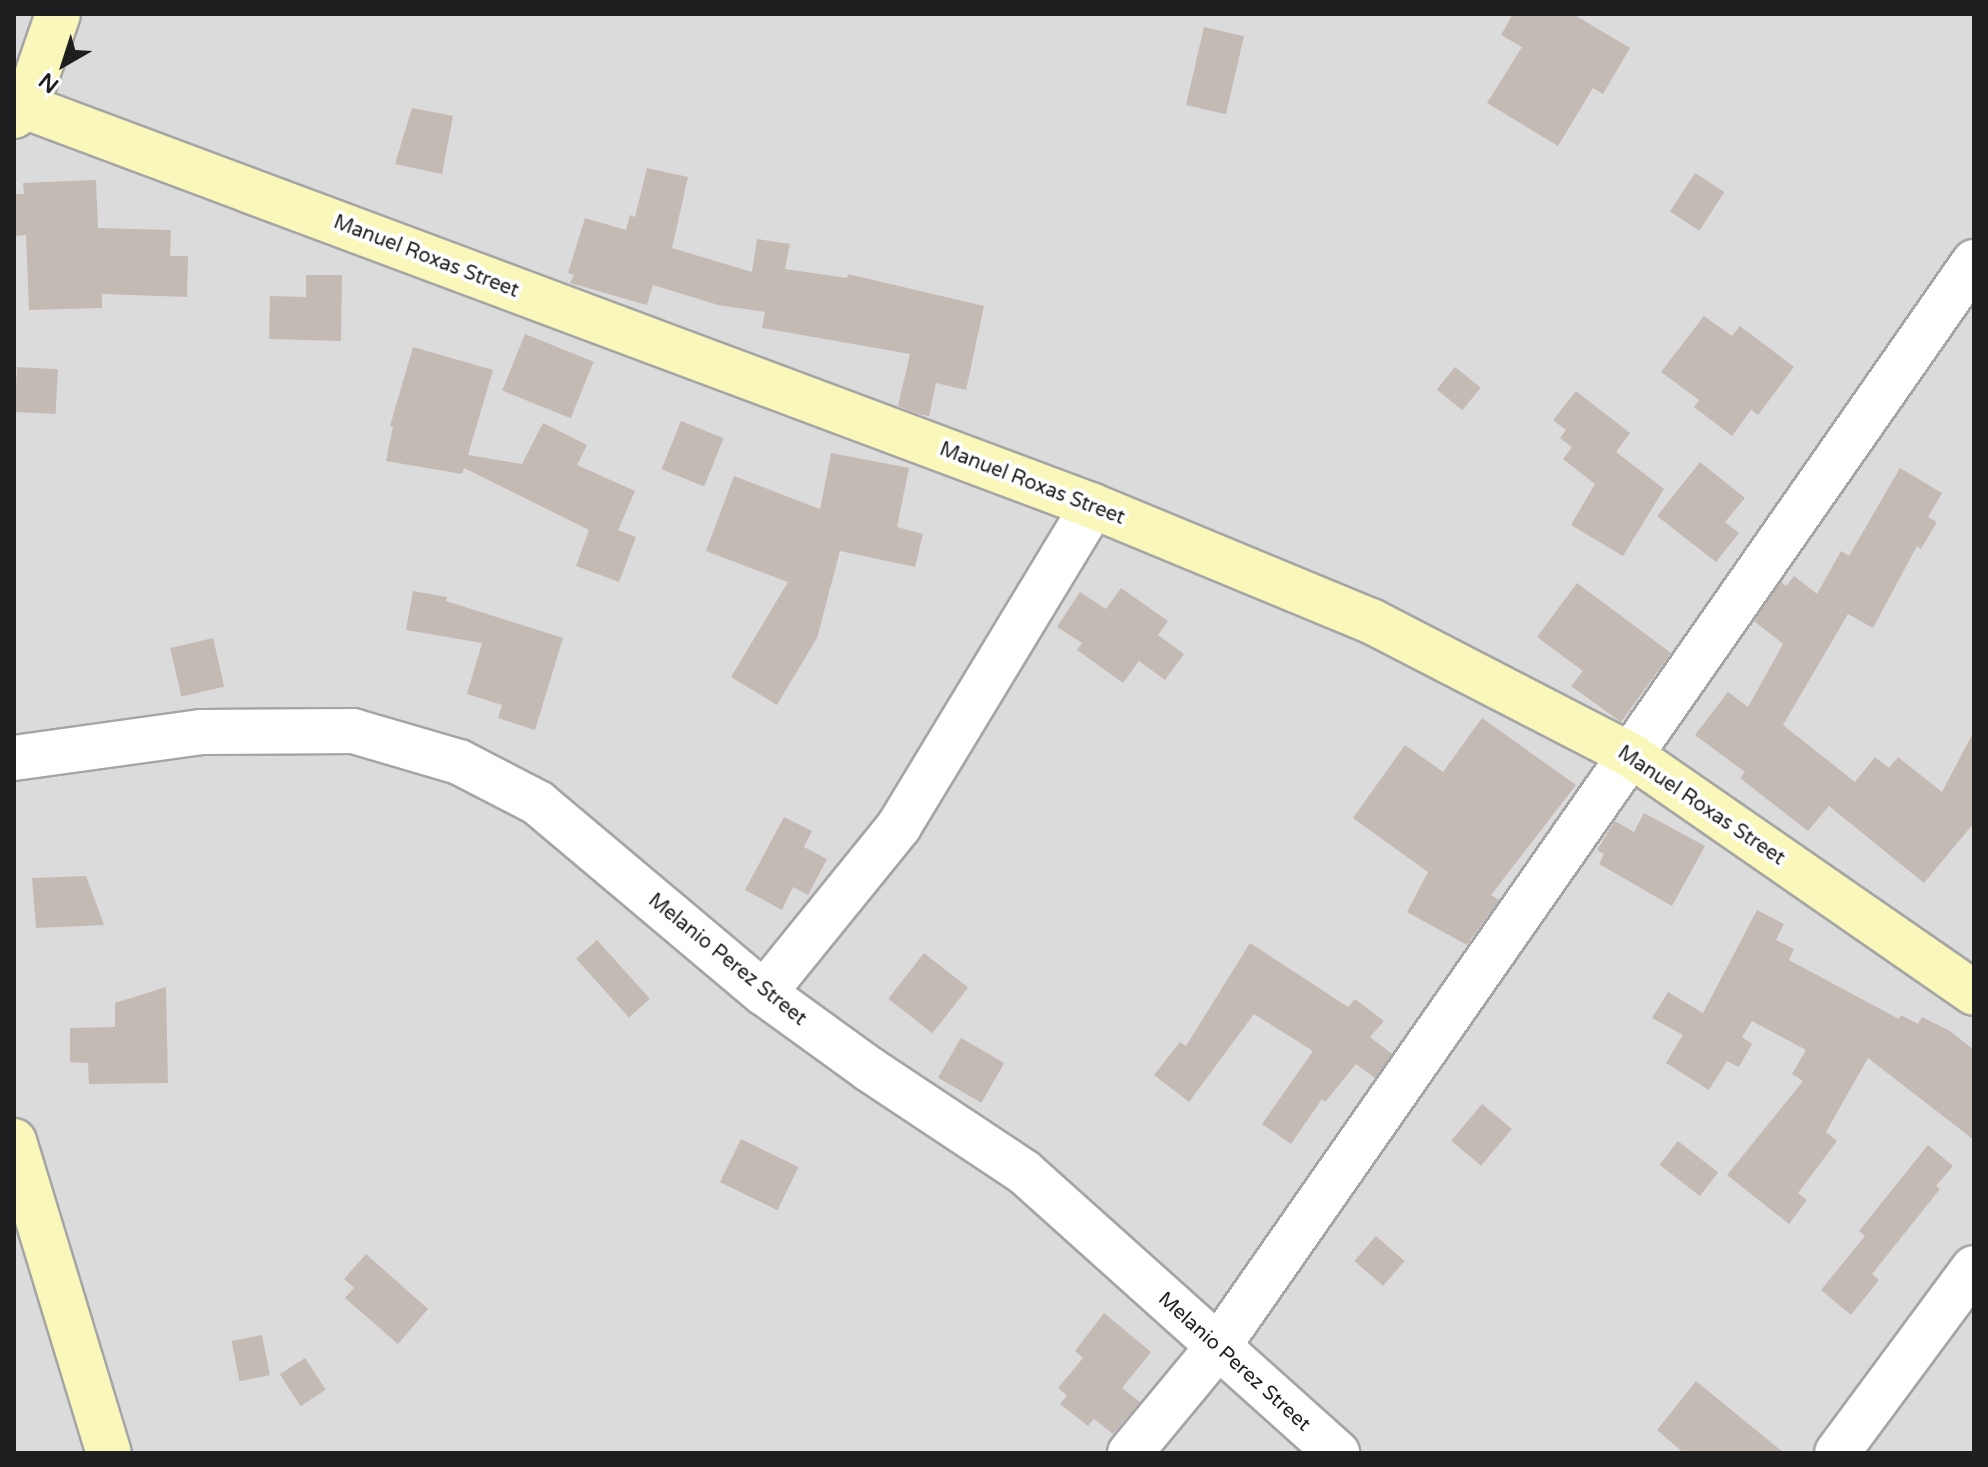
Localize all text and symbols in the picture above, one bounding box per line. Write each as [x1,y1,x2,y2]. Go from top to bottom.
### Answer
north arrow [24,24,104,104]
text: N [34,67,64,98]
street label: Manuel Roxas Street [330,211,522,303]
street label: Manuel Roxas Street [936,438,1128,530]
street label: Manuel Roxas Street [1613,741,1789,871]
street label: Melanio Perez Street [643,889,811,1031]
street label: Melanio Perez Street [1153,1287,1315,1437]

